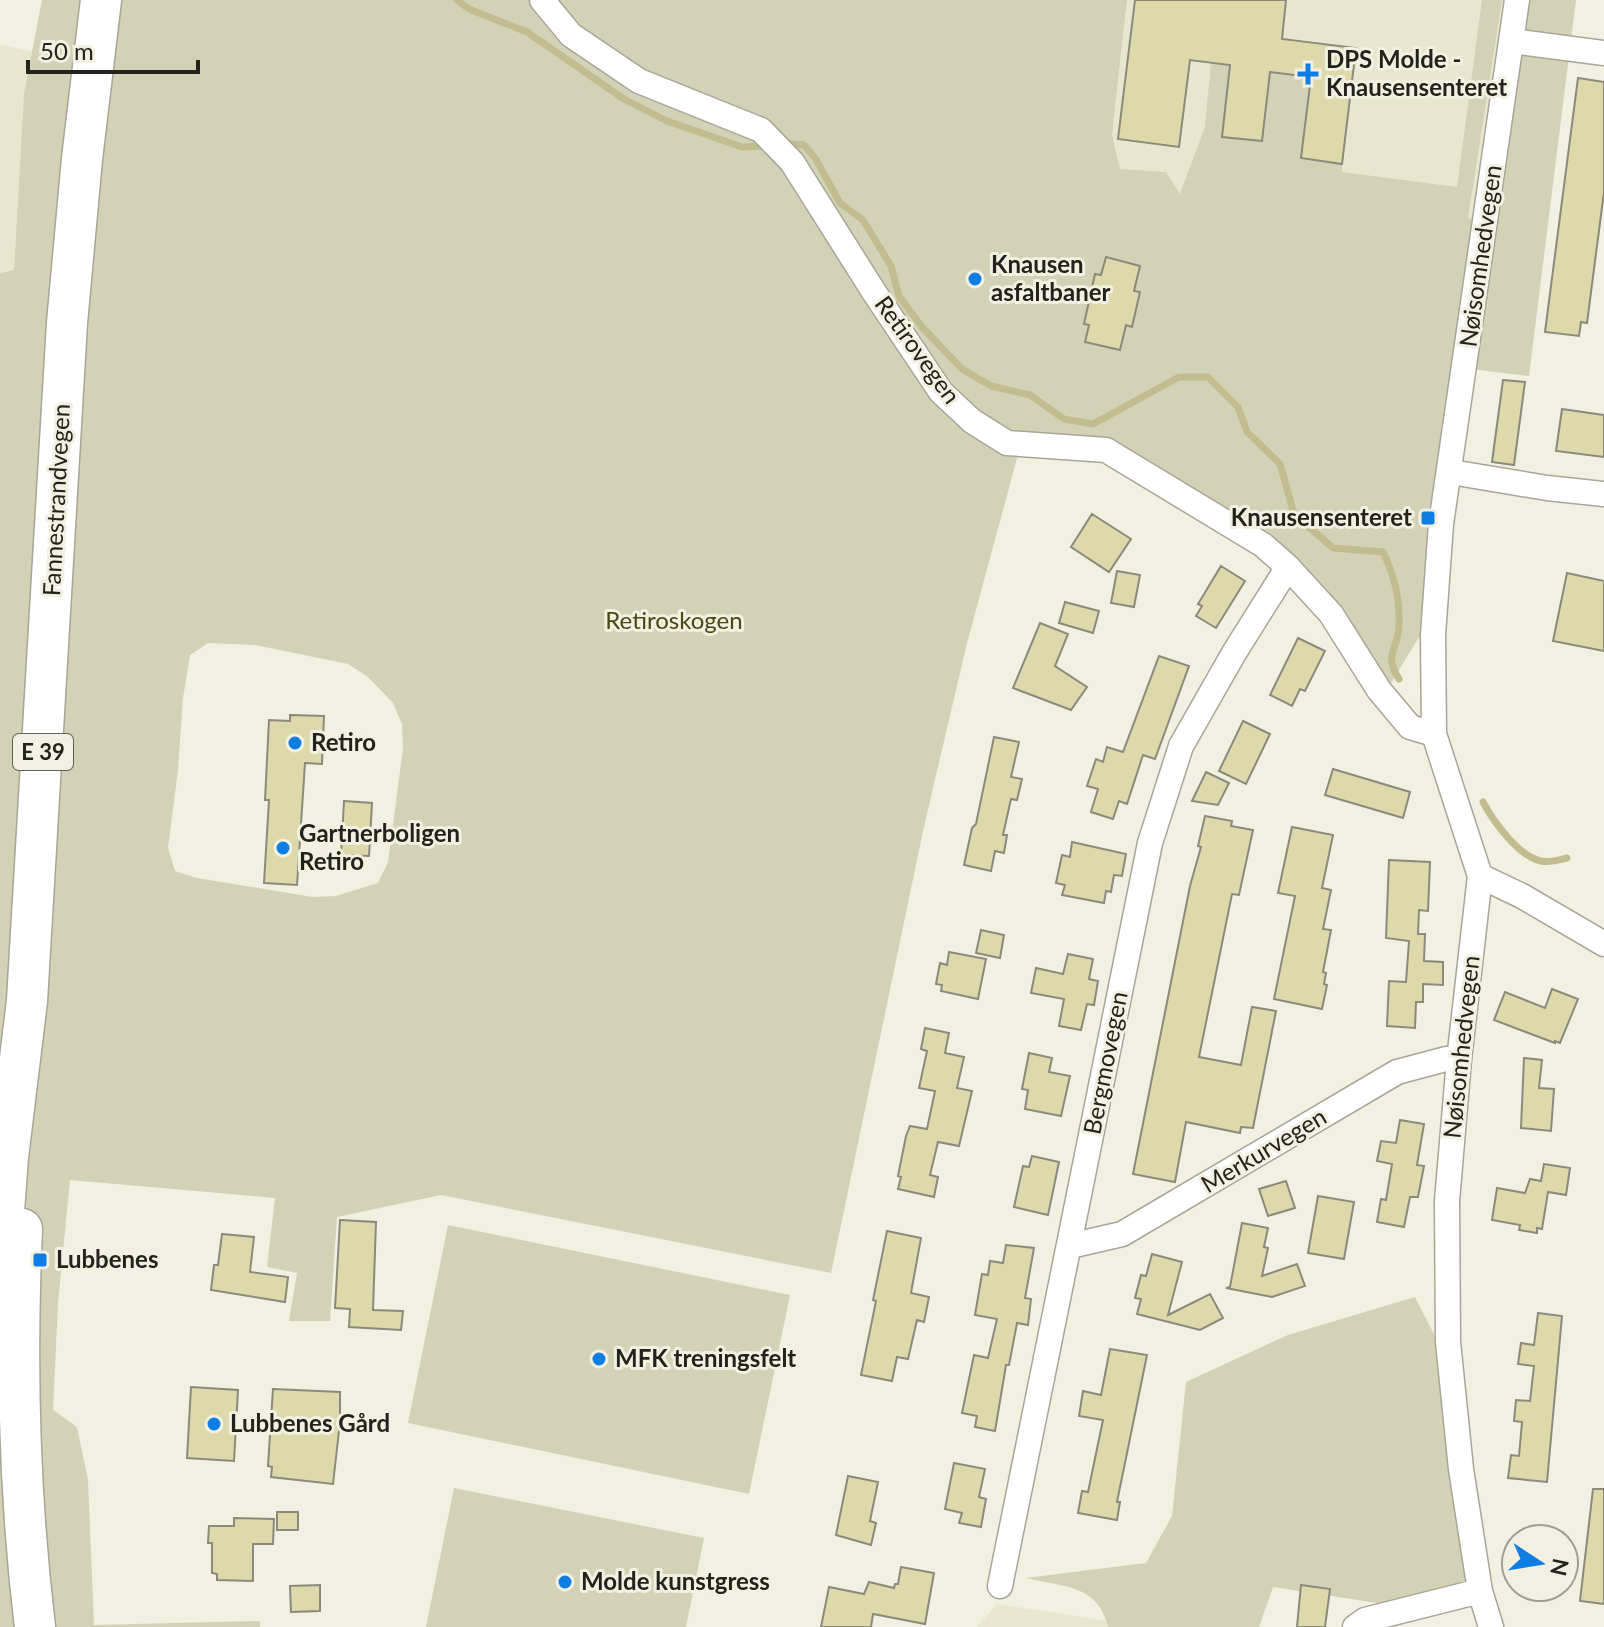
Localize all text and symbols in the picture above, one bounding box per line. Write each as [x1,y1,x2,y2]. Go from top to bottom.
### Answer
scale bar [28,24,198,74]
text: 50 m [40,36,94,65]
place label: DPS Molde - Knausensenteret [1326,44,1507,101]
marker: DPS Molde - Knausensenteret [1297,63,1319,85]
street label: Nøisomhedvegen [1452,163,1507,349]
place label: Knausen asfaltbaner [991,249,1111,306]
marker: Knausen asfaltbaner [966,270,984,288]
street label: Retirovegen [869,290,967,409]
street label: Fannestrandvegen [36,403,75,597]
place label: Knausensenteret [1231,502,1412,531]
marker: Knausensenteret [1419,509,1437,527]
park label: Retiroskogen [605,605,743,634]
place label: Retiro [311,727,376,756]
road number: E 39 [13,734,73,770]
marker: Retiro [286,734,304,752]
place label: Gartnerboligen Retiro [299,818,460,875]
marker: Gartnerboligen Retiro [274,839,292,857]
street label: Nøisomhedvegen [1436,954,1485,1140]
street label: Bergmovegen [1076,989,1133,1137]
street label: Merkurvegen [1195,1101,1331,1198]
place label: Lubbenes [56,1244,158,1273]
marker: Lubbenes [31,1251,49,1269]
place label: MFK treningsfelt [615,1343,796,1372]
marker: MFK treningsfelt [590,1350,608,1368]
place label: Lubbenes Gård [230,1408,390,1437]
marker: Lubbenes Gård [205,1415,223,1433]
north arrow [1500,1523,1580,1603]
text: N [1545,1556,1575,1578]
place label: Molde kunstgress [581,1566,770,1595]
marker: Molde kunstgress [556,1573,574,1591]

